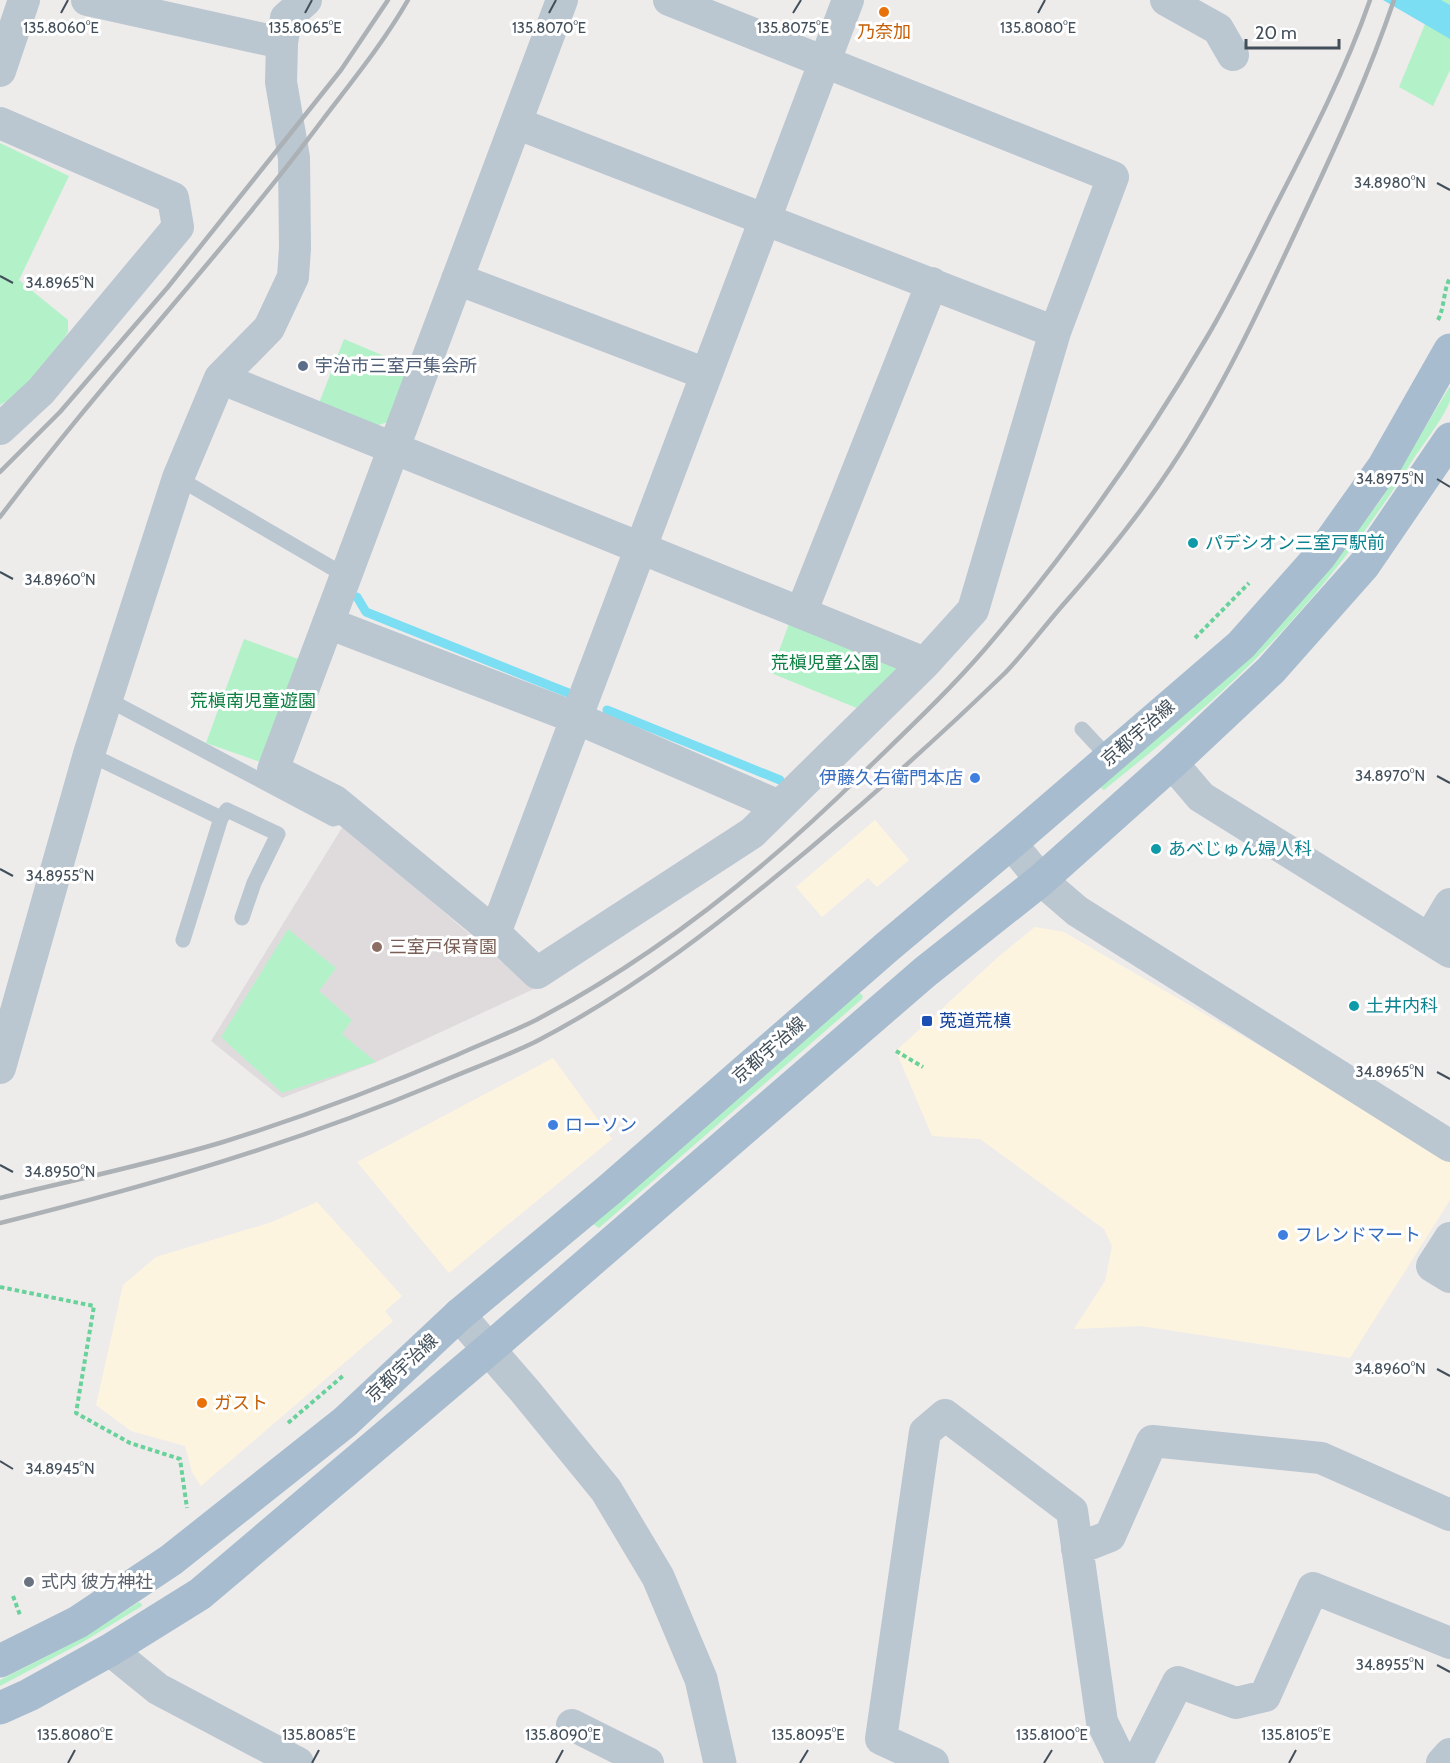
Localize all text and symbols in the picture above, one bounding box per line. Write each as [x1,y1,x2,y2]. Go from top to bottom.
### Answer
marker: 乃奈加 [877,5,891,19]
scale bar [1246,12,1339,50]
text: 135.8060°E [23,19,99,37]
text: 135.8065°E [268,19,342,37]
text: 135.8070°E [512,19,586,37]
text: 135.8075°E [757,19,829,37]
text: 135.8080°E [1000,19,1076,37]
place label: 乃奈加 [857,21,911,43]
text: 20 m [1255,22,1297,44]
text: 34.8980°N [1354,174,1426,192]
text: 34.8965°N [26,274,94,292]
place label: 宇治市三室戸集会所 [315,355,477,377]
marker: 宇治市三室戸集会所 [296,359,310,373]
text: 34.8975°N [1356,470,1424,488]
place label: パデシオン三室戸駅前 [1205,532,1385,554]
marker: パデシオン三室戸駅前 [1186,536,1200,550]
text: 34.8960°N [24,571,96,589]
park label: 荒槇児童公園 [771,652,879,674]
park label: 荒槇南児童遊園 [190,690,316,712]
street label: 京都宇治線 [1097,695,1179,771]
place label: 伊藤久右衛門本店 [819,767,963,789]
text: 34.8970°N [1355,767,1425,785]
marker: 伊藤久右衛門本店 [968,771,982,785]
place label: あべじゅん婦人科 [1168,838,1312,860]
marker: あべじゅん婦人科 [1149,842,1163,856]
text: 34.8955°N [26,867,94,885]
place label: 三室戸保育園 [389,936,497,958]
marker: 三室戸保育園 [370,940,384,954]
place label: 土井内科 [1366,995,1438,1017]
marker: 土井内科 [1347,999,1361,1013]
place label: 莵道荒槙 [939,1010,1011,1032]
street label: 京都宇治線 [728,1012,810,1088]
marker: 莵道荒槙 [920,1014,934,1028]
text: 34.8965°N [1356,1063,1424,1081]
place label: ローソン [565,1114,637,1136]
marker: ローソン [546,1118,560,1132]
text: 34.8950°N [25,1163,95,1181]
place label: フレンドマート [1295,1224,1421,1246]
marker: フレンドマート [1276,1228,1290,1242]
street label: 京都宇治線 [362,1329,442,1407]
text: 34.8960°N [1354,1360,1426,1378]
place label: ガスト [214,1392,268,1414]
marker: ガスト [195,1396,209,1410]
text: 34.8945°N [26,1460,95,1478]
place label: 式内 彼方神社 [41,1571,153,1593]
marker: 式内 彼方神社 [22,1575,36,1589]
text: 34.8955°N [1356,1656,1424,1674]
text: 135.8080°E [37,1726,113,1744]
text: 135.8085°E [282,1726,356,1744]
text: 135.8090°E [525,1726,601,1744]
text: 135.8095°E [771,1726,845,1744]
text: 135.8100°E [1016,1726,1088,1744]
text: 135.8105°E [1261,1726,1331,1744]

